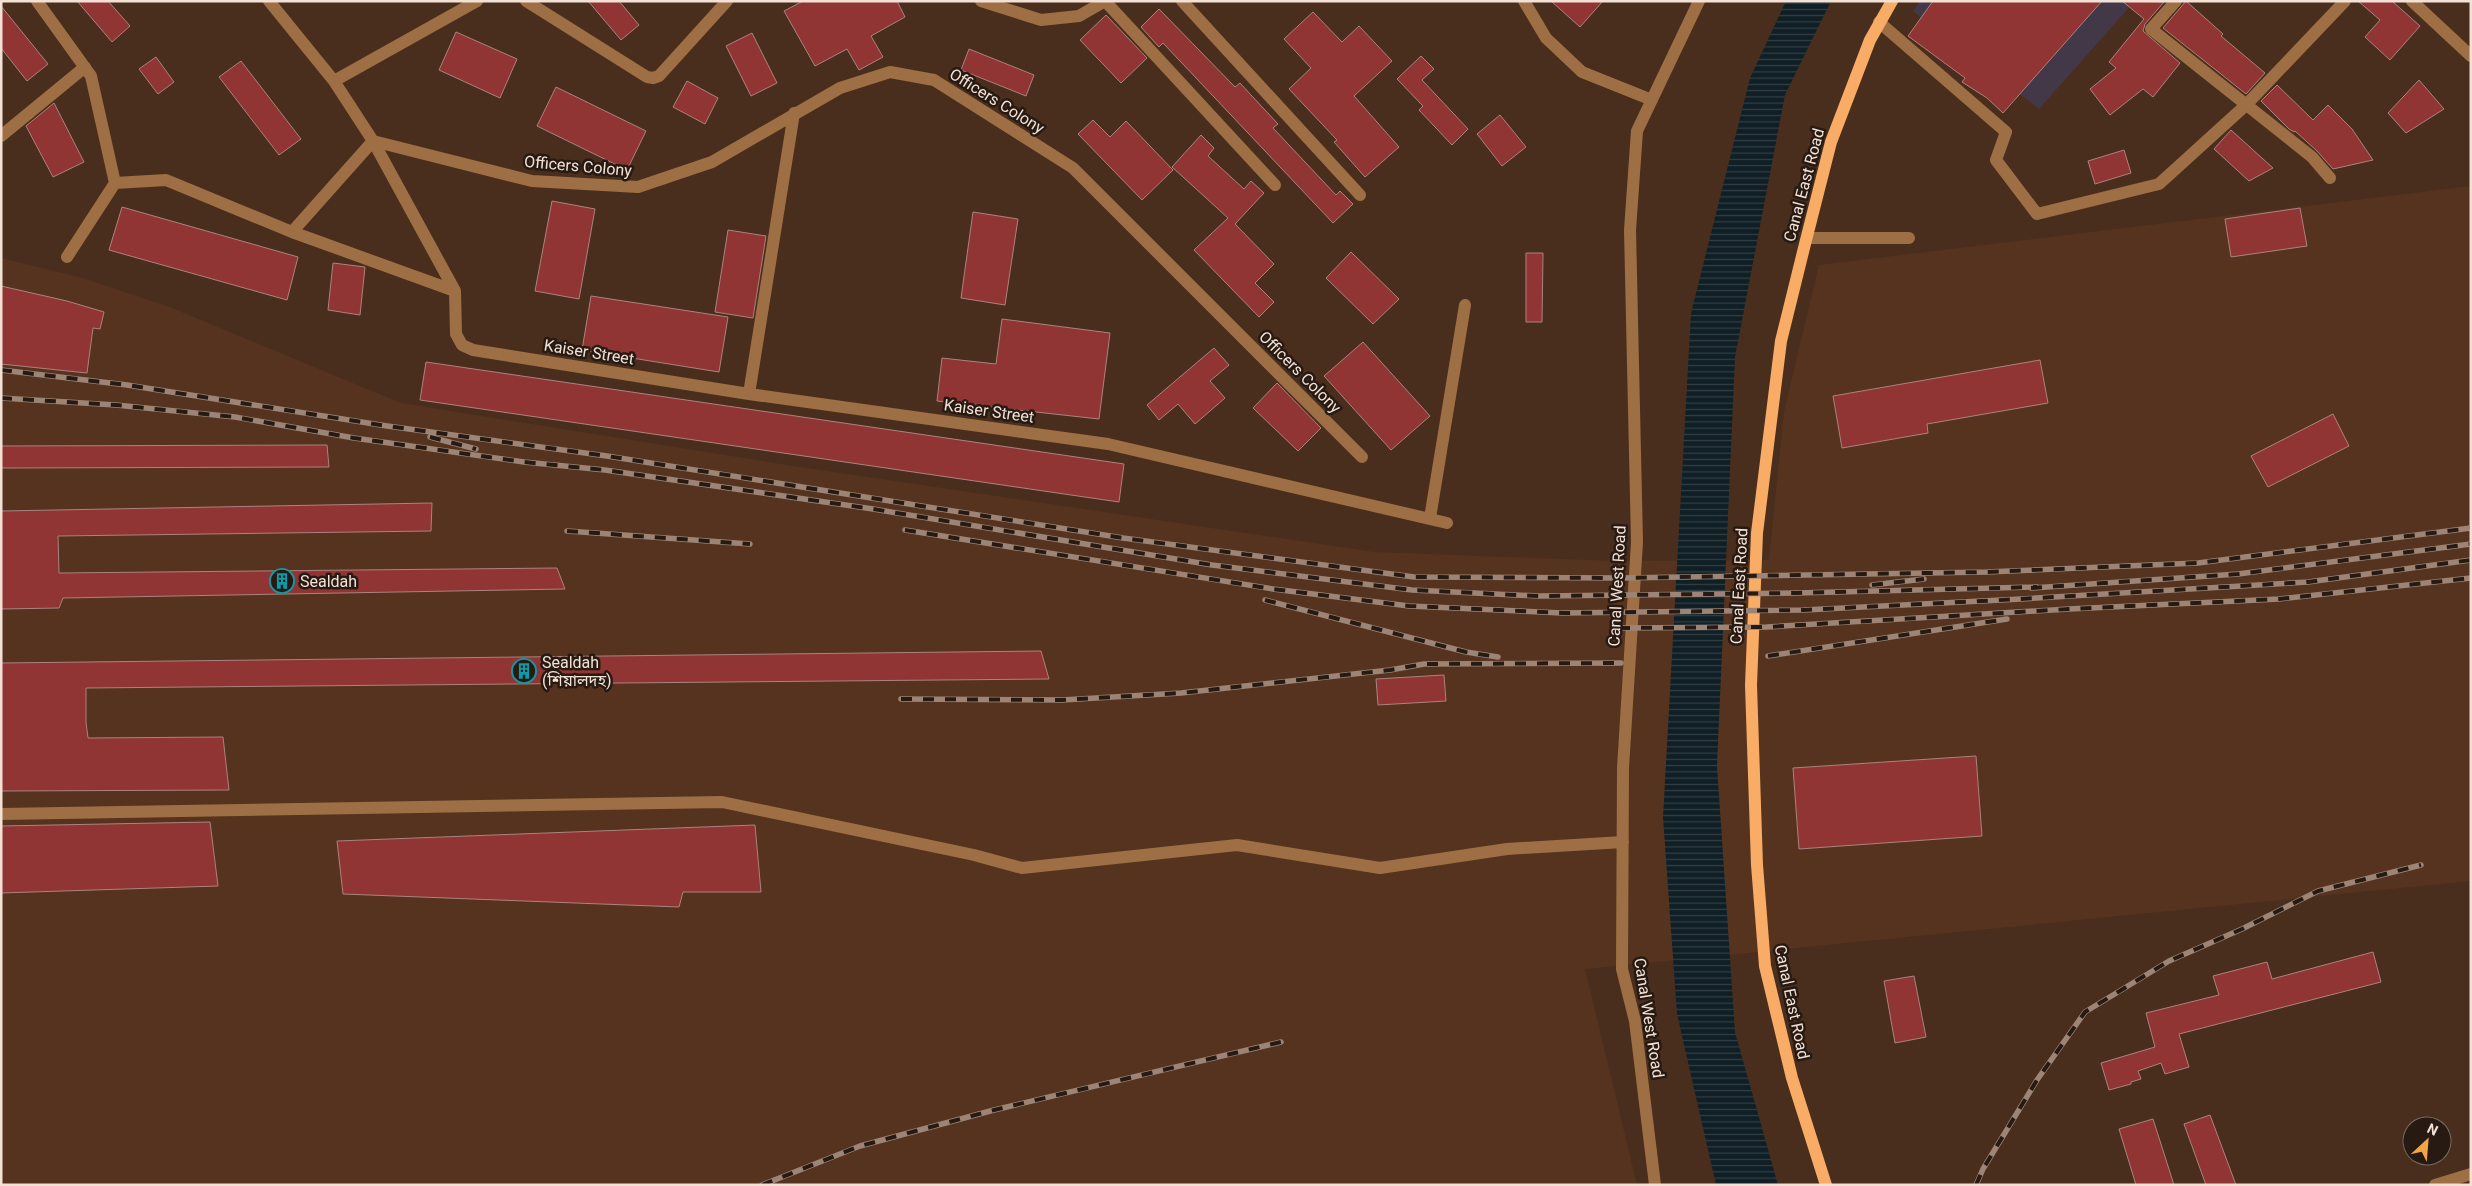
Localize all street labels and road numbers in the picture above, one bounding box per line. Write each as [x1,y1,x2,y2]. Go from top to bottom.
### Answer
street label: Officers Colony [946,64,1048,138]
street label: Canal East Road [1780,126,1828,244]
street label: Officers Colony [523,152,633,180]
street label: Officers Colony [1255,327,1345,417]
street label: Kaiser Street [543,336,635,368]
street label: Kaiser Street [943,395,1035,427]
street label: Canal West Road [1604,525,1630,647]
street label: Canal East Road [1726,527,1752,645]
street label: Canal East Road [1771,943,1813,1061]
street label: Canal West Road [1630,957,1668,1079]

